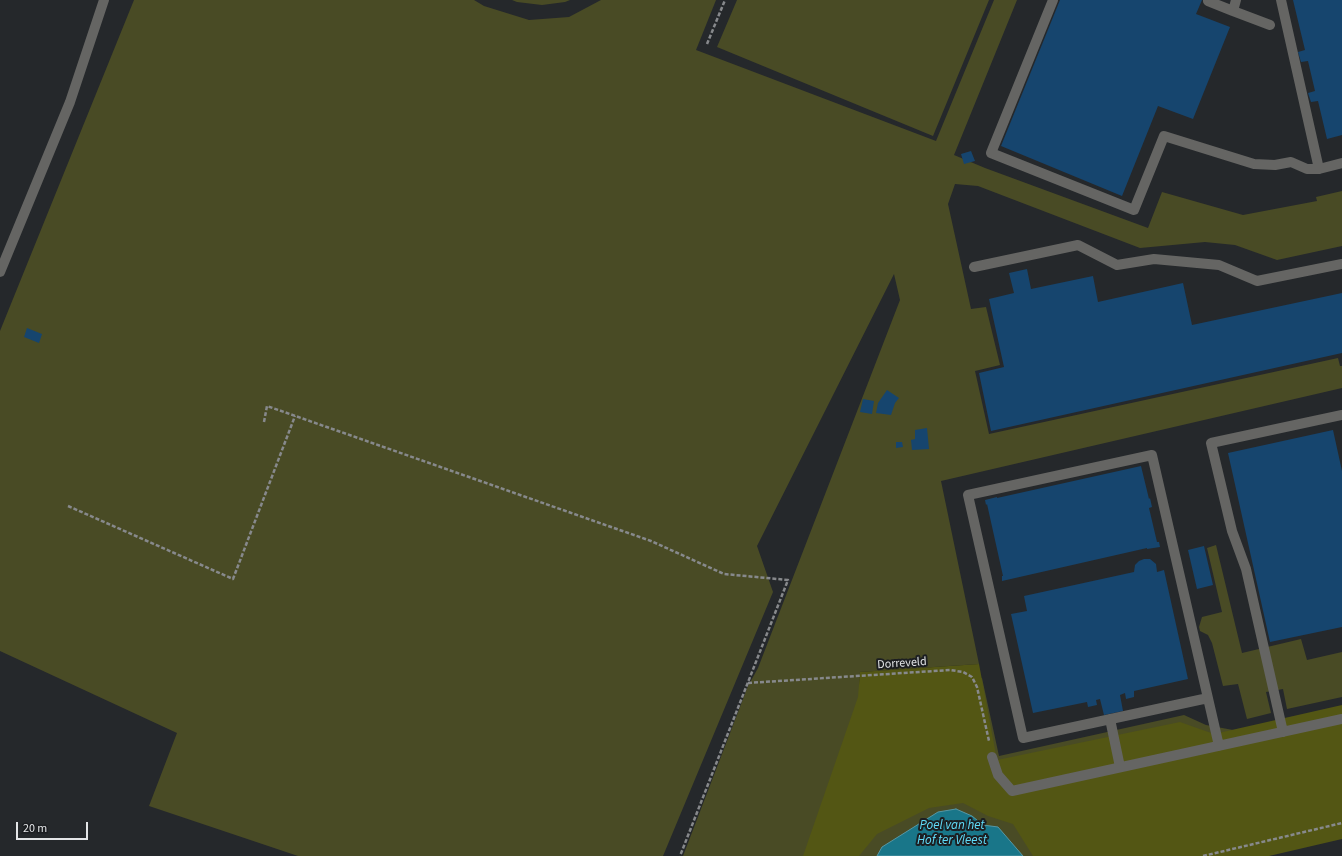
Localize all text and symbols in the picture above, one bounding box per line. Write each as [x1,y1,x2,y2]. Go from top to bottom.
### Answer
street label: Dorreveld [877,655,927,673]
scale bar [18,814,90,840]
water label: Poel van het Hof ter Vleest [917,818,987,849]
text: 20 m [23,820,47,837]

